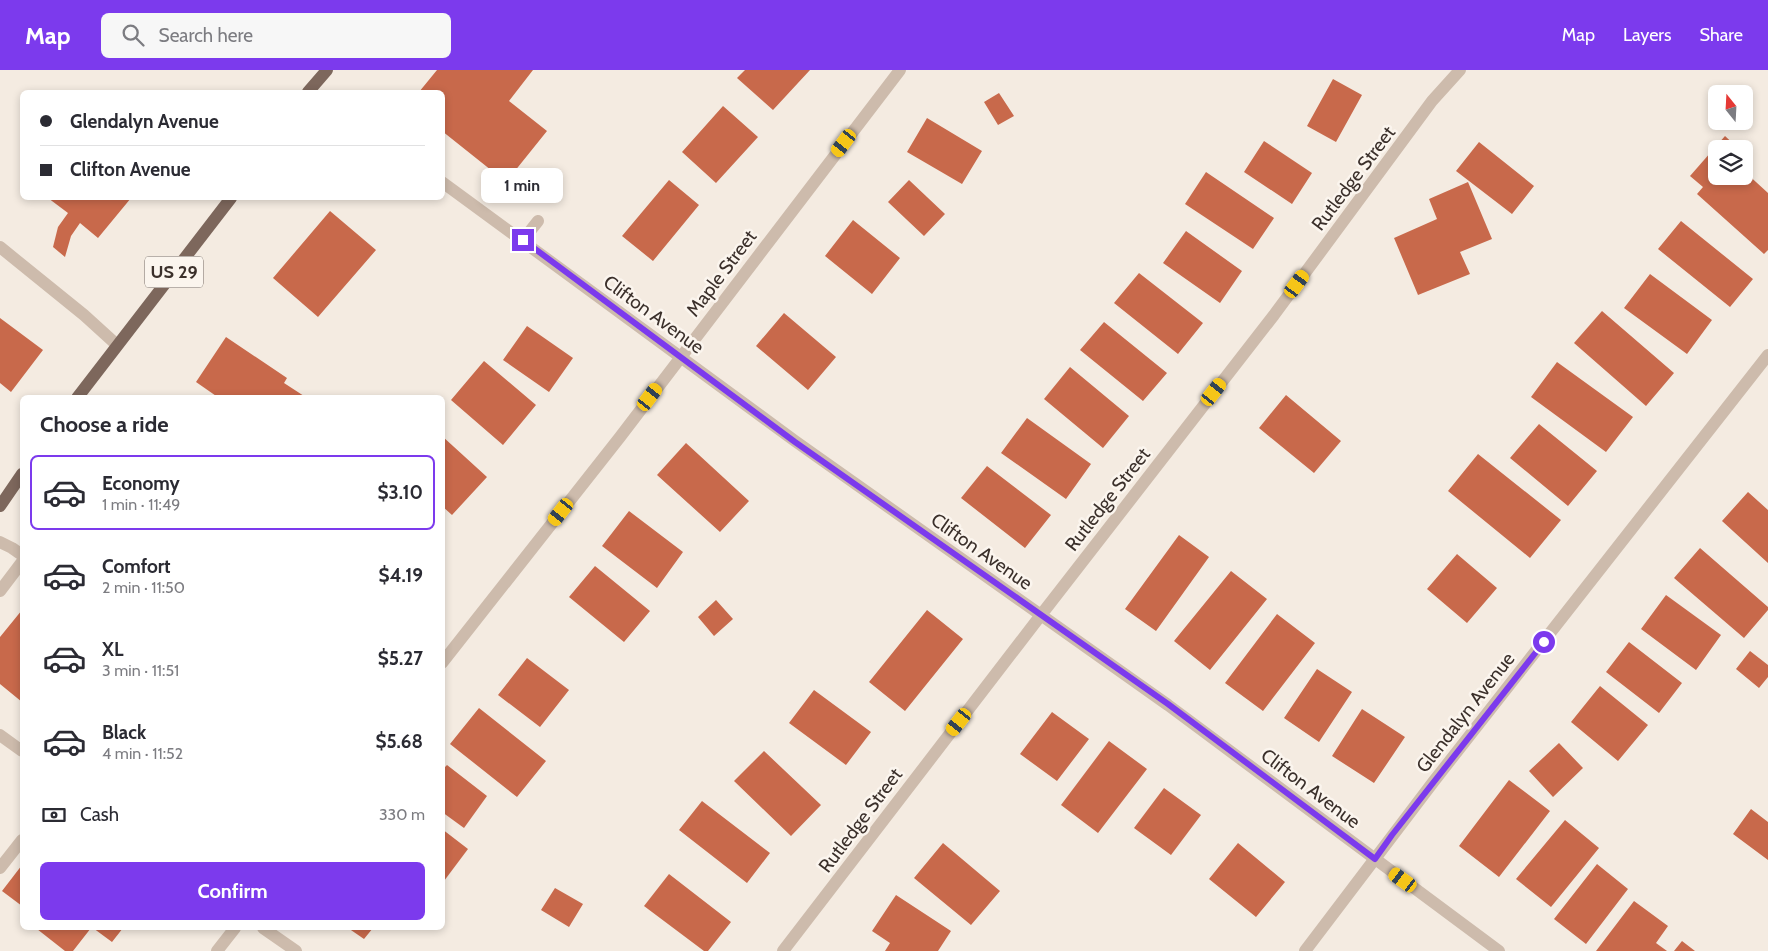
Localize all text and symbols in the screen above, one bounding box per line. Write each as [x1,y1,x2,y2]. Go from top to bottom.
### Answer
search box [101,13,451,58]
text: Map [25,21,71,50]
icon: search [119,21,147,49]
text: Search here [159,24,253,47]
text: Map [1562,24,1595,46]
text: Layers [1623,24,1672,46]
text: Share [1700,24,1743,46]
north arrow [1708,85,1752,130]
map controls [1708,85,1753,185]
text: Glendalyn Avenue [70,110,219,133]
street label: Rutledge Street [1307,121,1400,235]
car [828,127,859,159]
button: layers [1708,140,1753,185]
text: Clifton Avenue [70,158,191,181]
callout: 1 min [482,168,564,202]
text: 1 min [504,176,540,195]
street label: Maple Street [681,225,762,321]
route end [512,229,534,251]
road number: US 29 [145,256,203,288]
car [1282,267,1311,301]
street label: Clifton Avenue [599,270,709,359]
car [1198,376,1229,408]
car [634,381,665,413]
text: Choose a ride [40,411,169,438]
street label: Rutledge Street [1060,443,1155,555]
icon: car [42,470,87,515]
text: Economy [102,472,180,495]
text: $3.10 [377,481,423,504]
text: 1 min · 11:49 [102,495,180,514]
car [545,496,576,528]
street label: Clifton Avenue [927,508,1037,595]
icon: car [42,553,87,598]
text: Comfort [102,555,171,578]
text: $4.19 [379,564,423,587]
text: 2 min · 11:50 [102,578,185,597]
route start [1533,631,1555,653]
icon: car [42,636,87,681]
text: XL [102,638,123,661]
text: $5.27 [378,647,423,670]
street label: Glendalyn Avenue [1411,647,1520,777]
text: 3 min · 11:51 [102,661,179,680]
car [943,706,974,738]
icon: car [42,719,87,764]
text: Black [102,721,146,744]
text: $5.68 [375,730,423,753]
text: 4 min · 11:52 [102,744,183,763]
street label: Clifton Avenue [1256,744,1365,833]
street label: Rutledge Street [814,763,907,877]
icon: cash [40,801,68,829]
text: Cash [80,803,119,826]
text: 330 m [379,805,425,824]
button: Confirm [40,862,425,920]
car [1386,865,1419,895]

